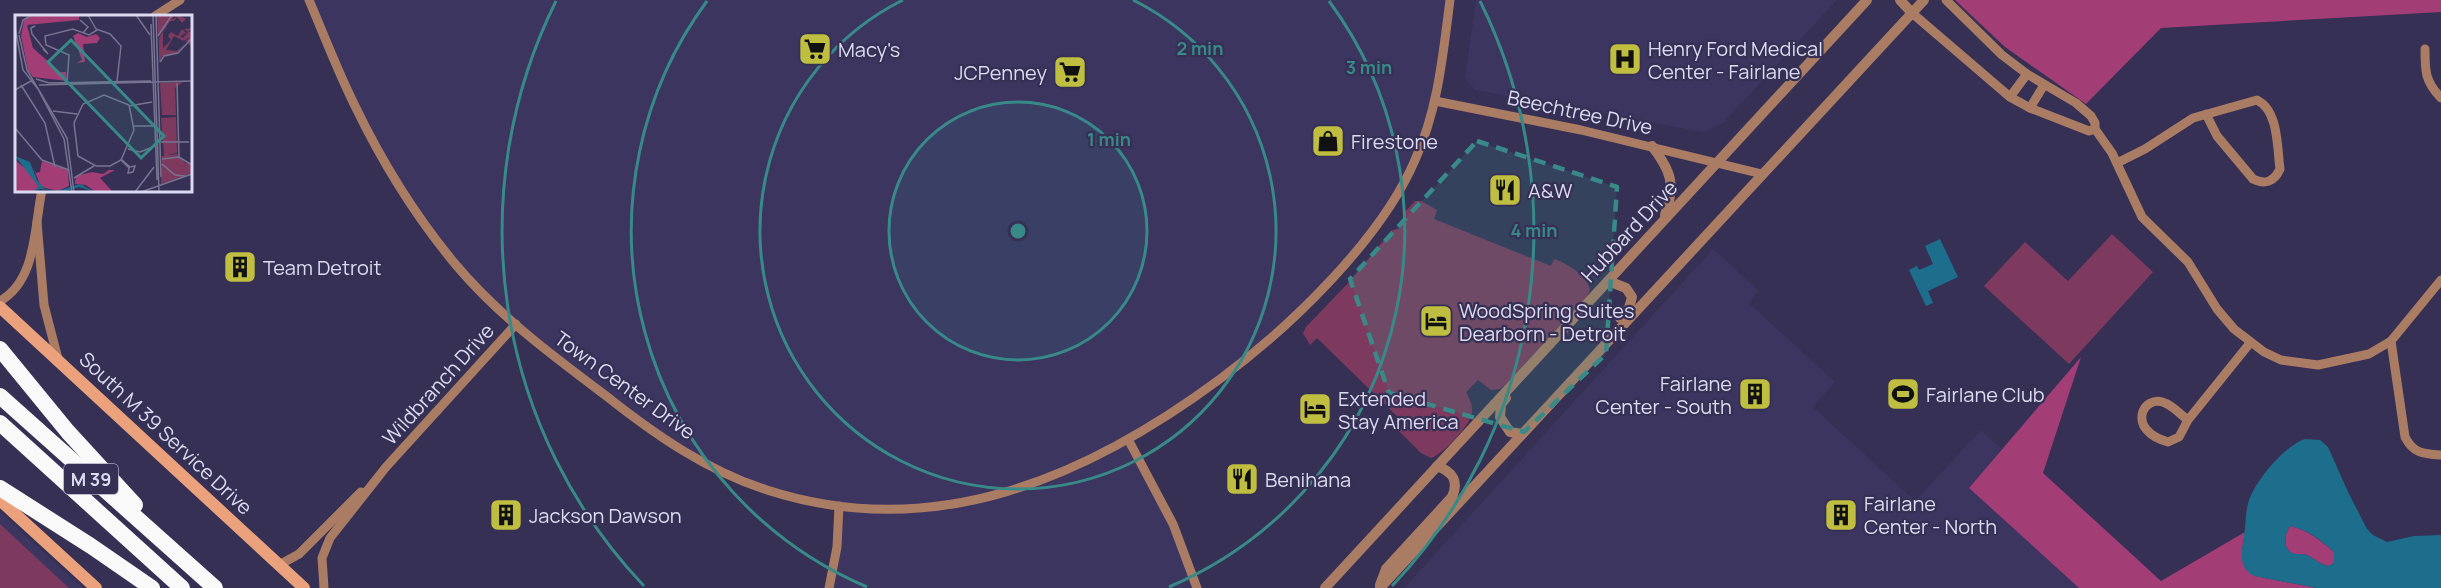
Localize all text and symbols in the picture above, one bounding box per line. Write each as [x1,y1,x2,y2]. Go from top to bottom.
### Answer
inset map [15,15,192,192]
supermarket icon: Macy's [797,31,833,67]
place label: Henry Ford Medical Center - Fairlane [1648,35,1823,85]
place label: Macy's [838,36,900,63]
text: 2 min [1177,36,1223,60]
hospital icon: Henry Ford Medical Center - Fairlane [1607,41,1643,77]
supermarket icon: JCPenney [1052,54,1088,90]
text: 3 min [1346,55,1392,79]
place label: JCPenney [954,59,1047,86]
street label: Beechtree Drive [1505,83,1655,141]
shop icon: Firestone [1310,123,1346,159]
text: 1 min [1087,127,1131,151]
place label: Firestone [1351,128,1438,155]
restaurant icon: A&W [1487,172,1523,208]
street label: Hubbard Drive [1575,174,1683,288]
place label: A&W [1528,177,1573,204]
text: 4 min [1510,218,1558,242]
centre of rings [1008,221,1028,241]
building icon: Team Detroit [222,249,258,285]
place label: Team Detroit [263,254,382,281]
place label: WoodSpring Suites Dearborn - Detroit [1459,297,1634,347]
hotel icon: WoodSpring Suites Dearborn - Detroit [1418,303,1454,339]
street label: Wildbranch Drive [376,317,500,451]
street label: Town Center Drive [549,325,701,445]
street label: South M 39 Service Drive [75,347,257,519]
place label: Fairlane Center - South [1596,370,1732,420]
building icon: Fairlane Center - South [1737,376,1773,412]
sports icon: Fairlane Club [1885,376,1921,412]
place label: Fairlane Club [1926,381,2045,408]
place label: Extended Stay America [1338,385,1459,435]
hotel icon: Extended Stay America [1297,391,1333,427]
restaurant icon: Benihana [1224,461,1260,497]
road number: M 39 [64,464,118,494]
place label: Benihana [1265,466,1351,493]
place label: Fairlane Center - North [1864,490,1997,540]
building icon: Jackson Dawson [488,497,524,533]
building icon: Fairlane Center - North [1823,497,1859,533]
place label: Jackson Dawson [529,502,682,529]

